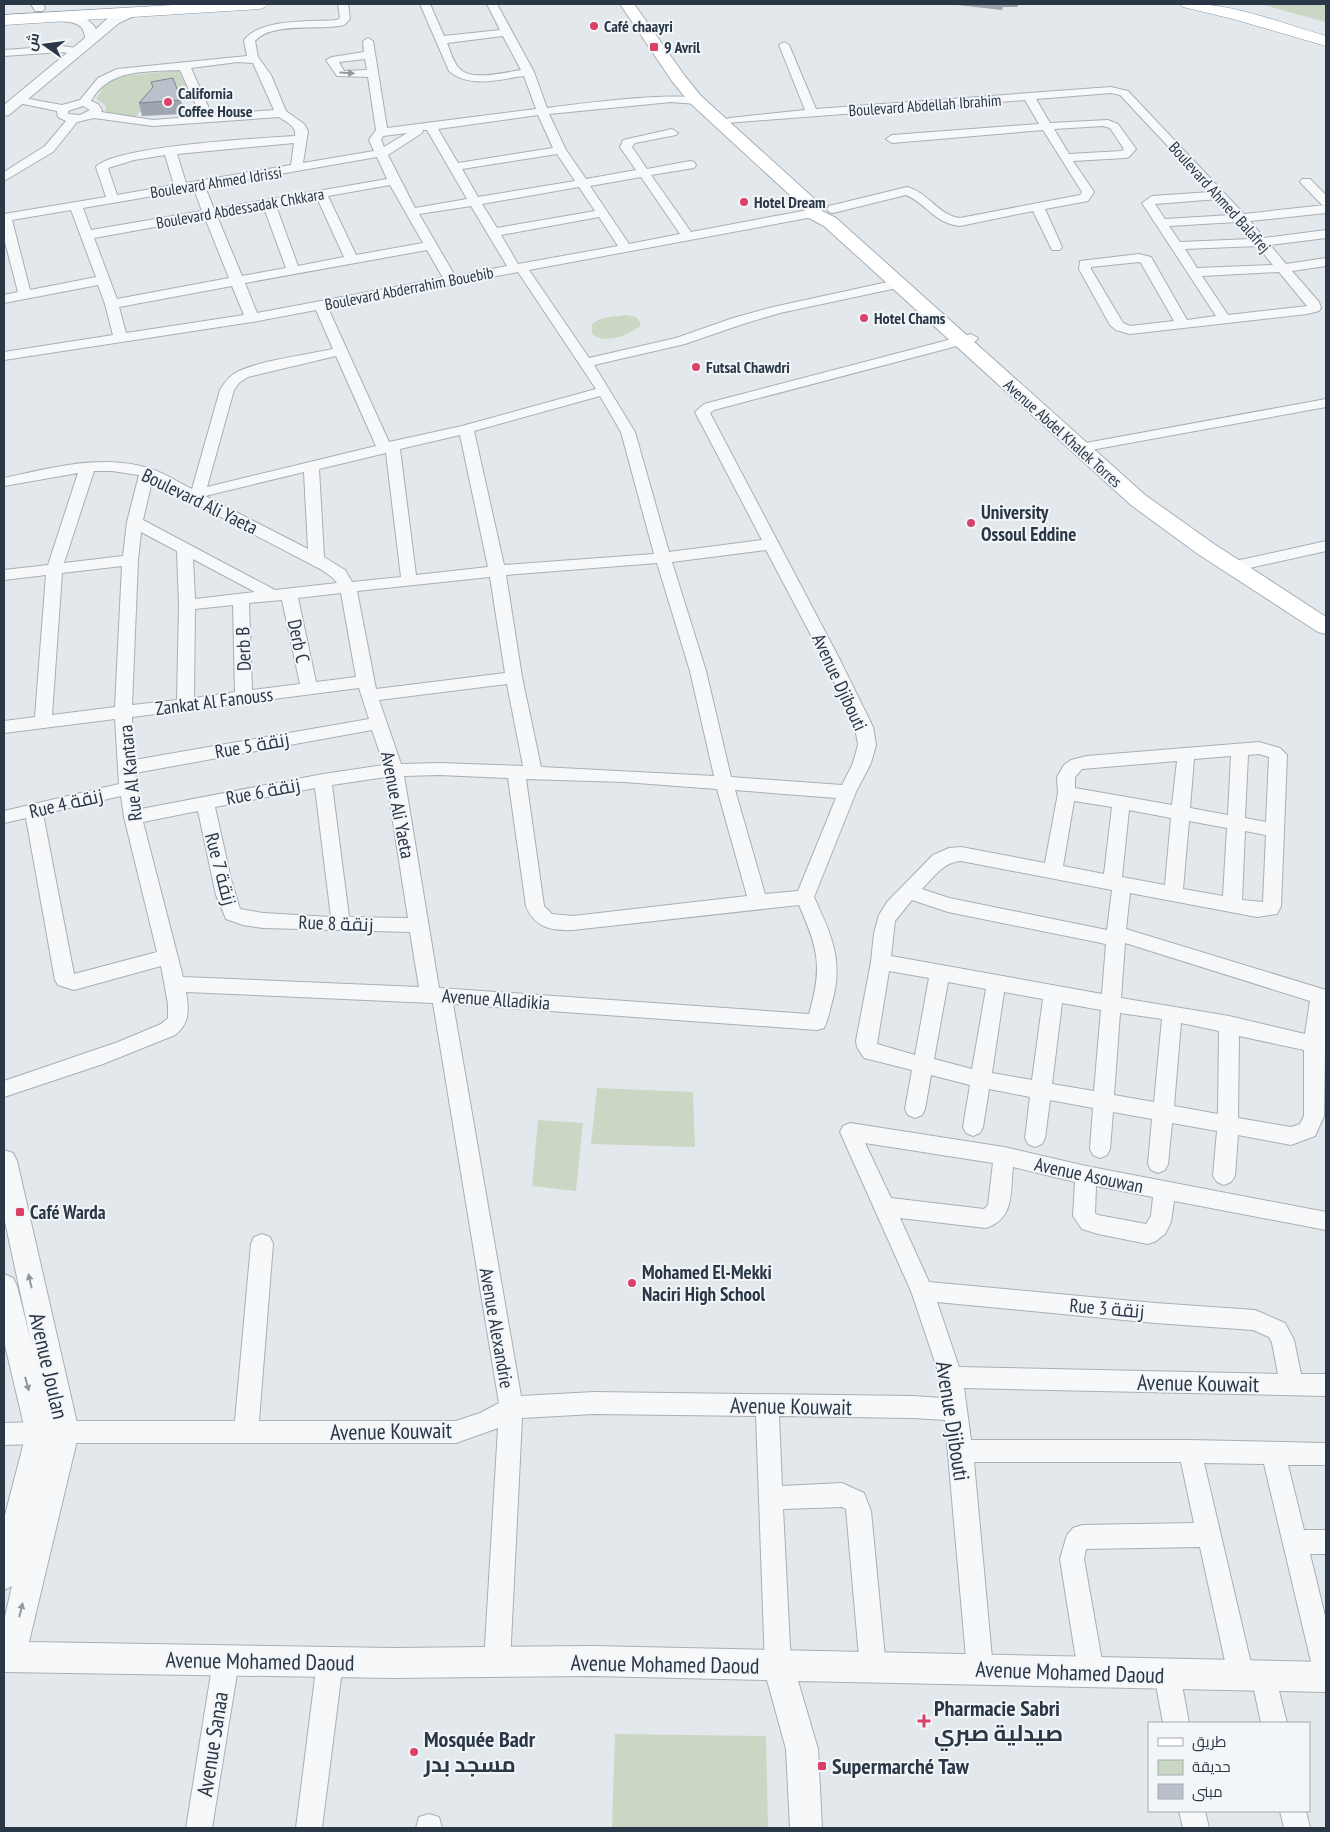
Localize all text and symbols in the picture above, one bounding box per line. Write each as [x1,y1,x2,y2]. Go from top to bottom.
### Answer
place label: Café chaayri [604,16,673,36]
north arrow [20,20,70,70]
marker: Café chaayri [588,20,600,32]
text: ش [21,31,43,53]
place label: 9 Avril [664,37,700,57]
marker: 9 Avril [648,41,660,53]
one-way arrow [339,69,355,77]
place label: California Coffee House [178,83,253,121]
street label: Boulevard Abdellah Ibrahim [848,90,1002,120]
marker: California Coffee House [162,96,174,108]
street label: Boulevard Ahmed Balafrej [1165,137,1275,257]
street label: Boulevard Ahmed Idrissi [149,162,283,202]
street label: Boulevard Abdessadak Chkkara [154,183,326,233]
place label: Hotel Dream [754,192,826,212]
marker: Hotel Dream [738,196,750,208]
street label: Boulevard Abderrahim Bouebib [323,262,495,314]
place label: Hotel Chams [874,308,946,328]
marker: Hotel Chams [858,312,870,324]
place label: Futsal Chawdri [706,357,790,377]
marker: Futsal Chawdri [690,361,702,373]
street label: Avenue Abdel Khalek Torres [1000,375,1126,491]
street label: Boulevard Ali Yaeta [138,463,262,539]
place label: University Ossoul Eddine [981,500,1076,546]
marker: University Ossoul Eddine [965,517,977,529]
street label: Derb C [283,617,315,665]
street label: Derb B [230,626,256,672]
street label: Avenue Djibouti [807,630,873,734]
street label: Zankat Al Fanouss [154,682,274,720]
street label: Rue Al Kantara [113,724,147,822]
street label: Rue 5 زنقة [213,727,291,763]
street label: Avenue Ali Yaeta [376,749,420,861]
street label: Rue 6 زنقة [224,772,302,810]
street label: Rue 4 زنقة [27,783,105,823]
street label: Rue 7 زنقة [200,830,242,908]
street label: Rue 8 زنقة [298,910,374,936]
street label: Avenue Alladikia [441,983,551,1015]
street label: Avenue Asouwan [1032,1152,1146,1198]
place label: Café Warda [30,1200,106,1224]
marker: Café Warda [14,1206,26,1218]
place label: Mohamed El-Mekki Naciri High School [642,1260,772,1306]
street label: Avenue Alexandrie [475,1266,519,1390]
one-way arrow [26,1274,34,1289]
marker: Mohamed El-Mekki Naciri High School [626,1277,638,1289]
street label: Rue 3 زنقة [1069,1293,1145,1323]
street label: Avenue Joulan [23,1310,75,1422]
street label: Avenue Djibouti [930,1359,976,1483]
street label: Avenue Kouwait [1137,1368,1259,1398]
one-way arrow [23,1377,31,1392]
street label: Avenue Kouwait [730,1391,852,1421]
street label: Avenue Kouwait [330,1416,452,1446]
one-way arrow [17,1602,25,1617]
street label: Avenue Mohamed Daoud [165,1645,355,1677]
street label: Avenue Mohamed Daoud [570,1648,760,1680]
street label: Avenue Mohamed Daoud [975,1655,1165,1689]
street label: Avenue Sanaa [190,1690,234,1798]
place label: Pharmacie Sabri صيدلية صبري [934,1694,1063,1751]
marker: Pharmacie Sabri صيدلية صبري [918,1715,930,1727]
legend [1148,1722,1310,1812]
place label: Mosquée Badr مسجد بدر [423,1725,536,1778]
text: طريق [1192,1732,1226,1752]
marker: Mosquée Badr مسجد بدر [408,1746,420,1758]
place label: Supermarché Taw [832,1752,970,1780]
text: حديقة [1192,1757,1231,1776]
marker: Supermarché Taw [816,1760,828,1772]
text: مبنى [1192,1782,1223,1802]

